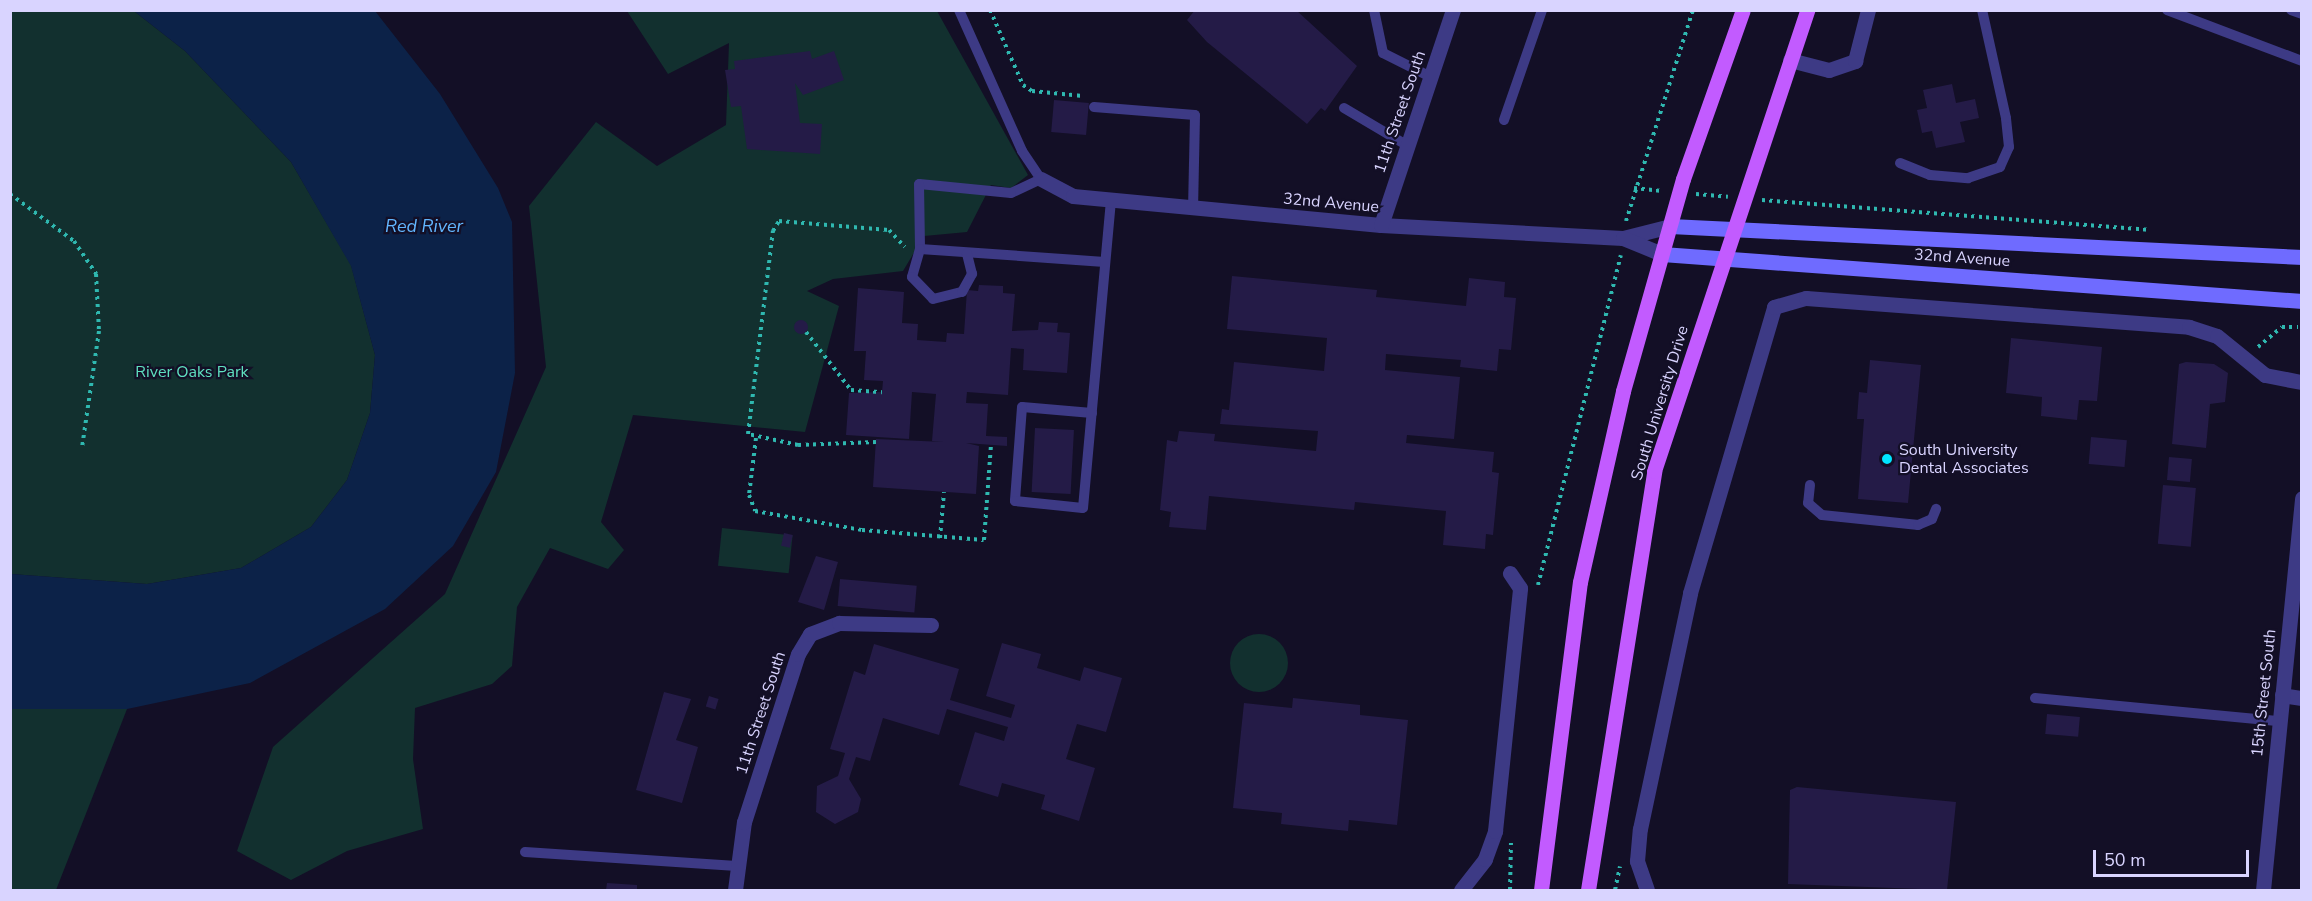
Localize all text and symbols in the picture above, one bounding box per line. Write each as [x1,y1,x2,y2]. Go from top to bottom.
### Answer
street label: 11th Street South [1370,48,1430,176]
street label: 32nd Avenue [1282,189,1380,217]
water label: Red River [385,215,463,237]
street label: 32nd Avenue [1913,245,2011,271]
street label: South University Drive [1627,323,1693,483]
park label: River Oaks Park [135,362,249,382]
place label: South University Dental Associates [1899,440,2029,478]
marker: South University Dental Associates [1880,452,1894,466]
street label: 15th Street South [2248,628,2280,758]
street label: 11th Street South [732,649,790,777]
scale bar [2096,838,2252,876]
text: 50 m [2104,848,2146,872]

